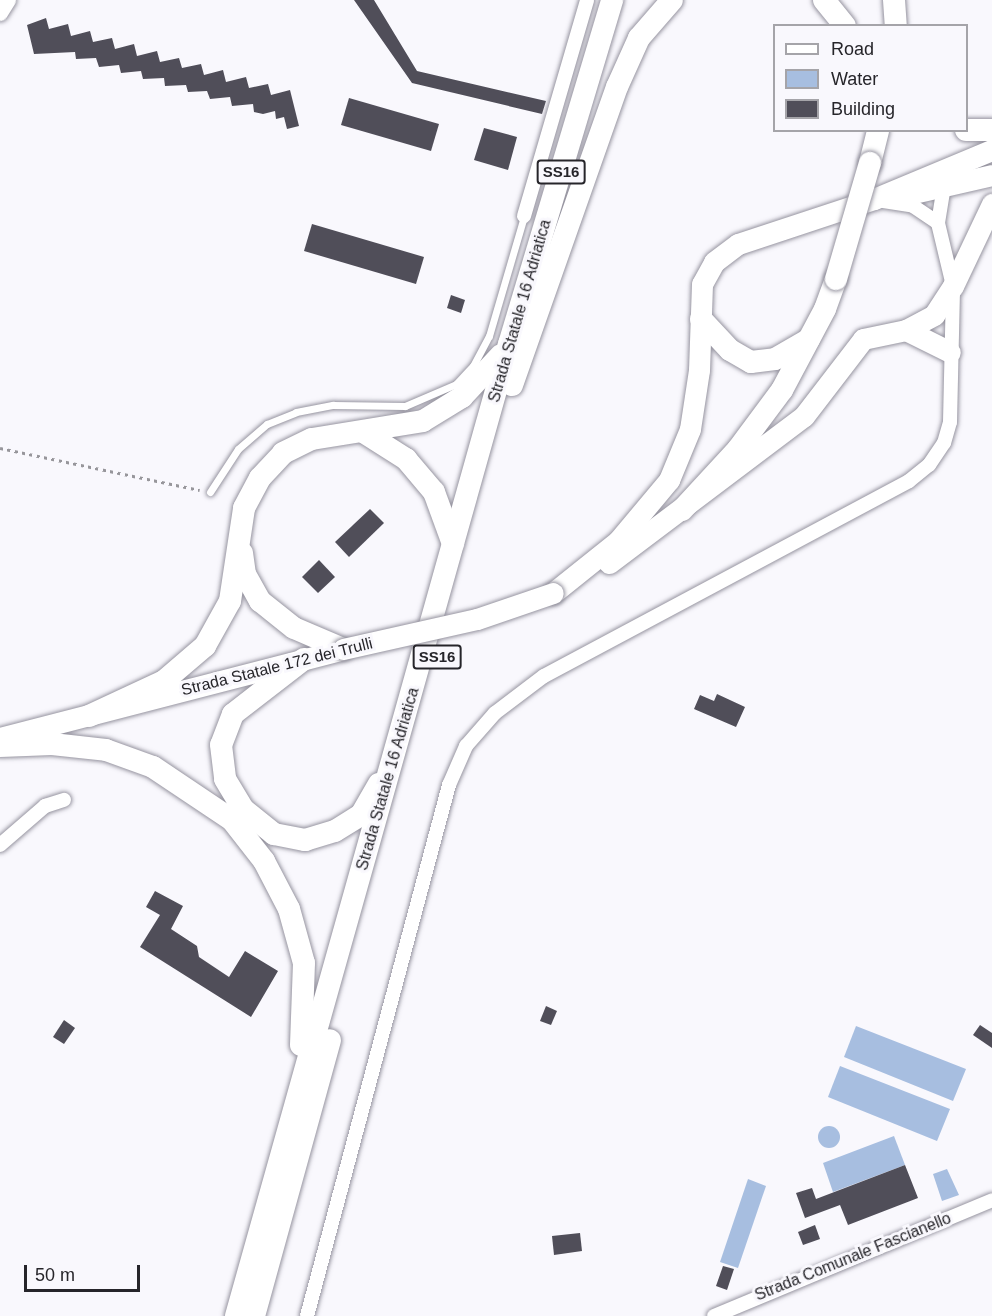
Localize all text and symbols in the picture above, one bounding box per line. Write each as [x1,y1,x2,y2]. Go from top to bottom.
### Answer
legend [773,24,968,132]
text: Road [831,39,874,59]
text: Water [831,69,878,89]
text: Building [831,99,895,119]
road number: SS16 [536,160,586,184]
street label: Strada Statale 16 Adriatica [485,217,555,405]
street label: Strada Statale 172 dei Trulli [179,634,375,700]
road number: SS16 [412,645,462,669]
street label: Strada Statale 16 Adriatica [353,685,423,873]
street label: Strada Comunale Fascianello [752,1209,954,1305]
scale bar [27,1253,142,1291]
text: 50 m [35,1265,75,1285]

